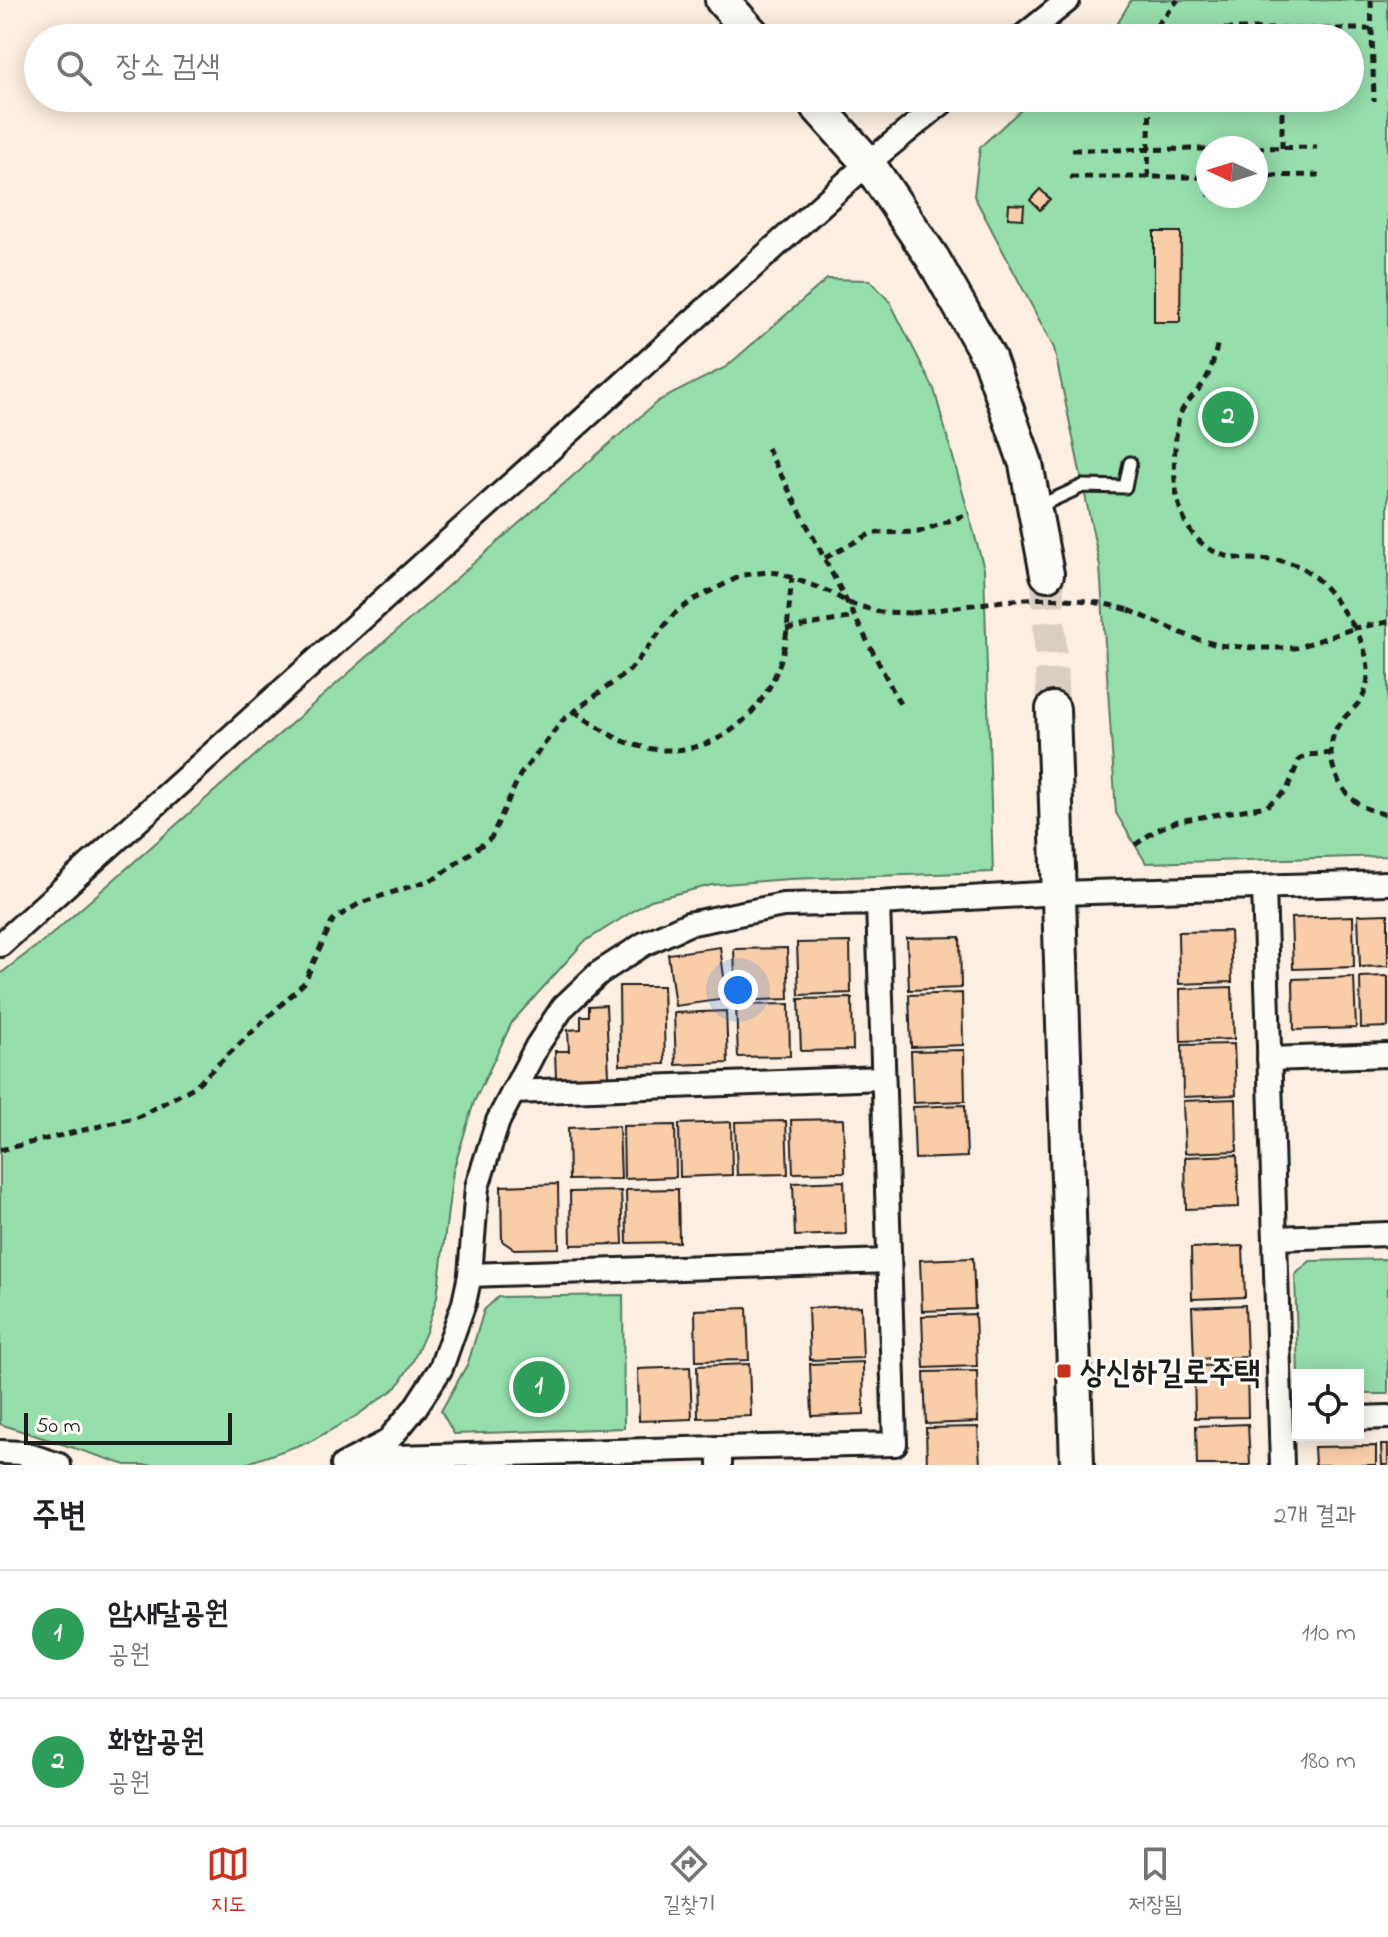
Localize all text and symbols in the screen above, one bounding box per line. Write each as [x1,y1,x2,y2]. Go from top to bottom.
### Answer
search box [24,24,1364,112]
icon: search [52,46,96,90]
text: 장소 검색 [116,46,220,90]
north arrow [1196,136,1268,208]
pin: 2 [1202,387,1254,447]
your location [718,970,758,1010]
place label: 상신하길로주택 [1080,1351,1260,1398]
pin: 1 [513,1357,565,1417]
marker: 상신하길로주택 [1055,1362,1073,1380]
map controls [1292,1369,1364,1441]
button: locate [1292,1369,1364,1441]
scale bar [24,1409,232,1445]
text: 50 m [36,1411,81,1443]
text: 주변 [32,1492,87,1542]
text: 2개 결과 [1274,1498,1356,1536]
text: 암새달공원 [108,1593,229,1637]
text: 1 [54,1615,62,1653]
text: 110 m [1302,1615,1356,1653]
text: 공원 [108,1637,150,1675]
text: 화합공원 [108,1721,205,1765]
text: 2 [52,1743,64,1781]
text: 180 m [1300,1743,1356,1781]
text: 공원 [108,1765,150,1803]
tab: 지도 [206,1842,250,1922]
tab: 길찾기 [663,1842,716,1922]
tab: 저장됨 [1129,1842,1182,1922]

